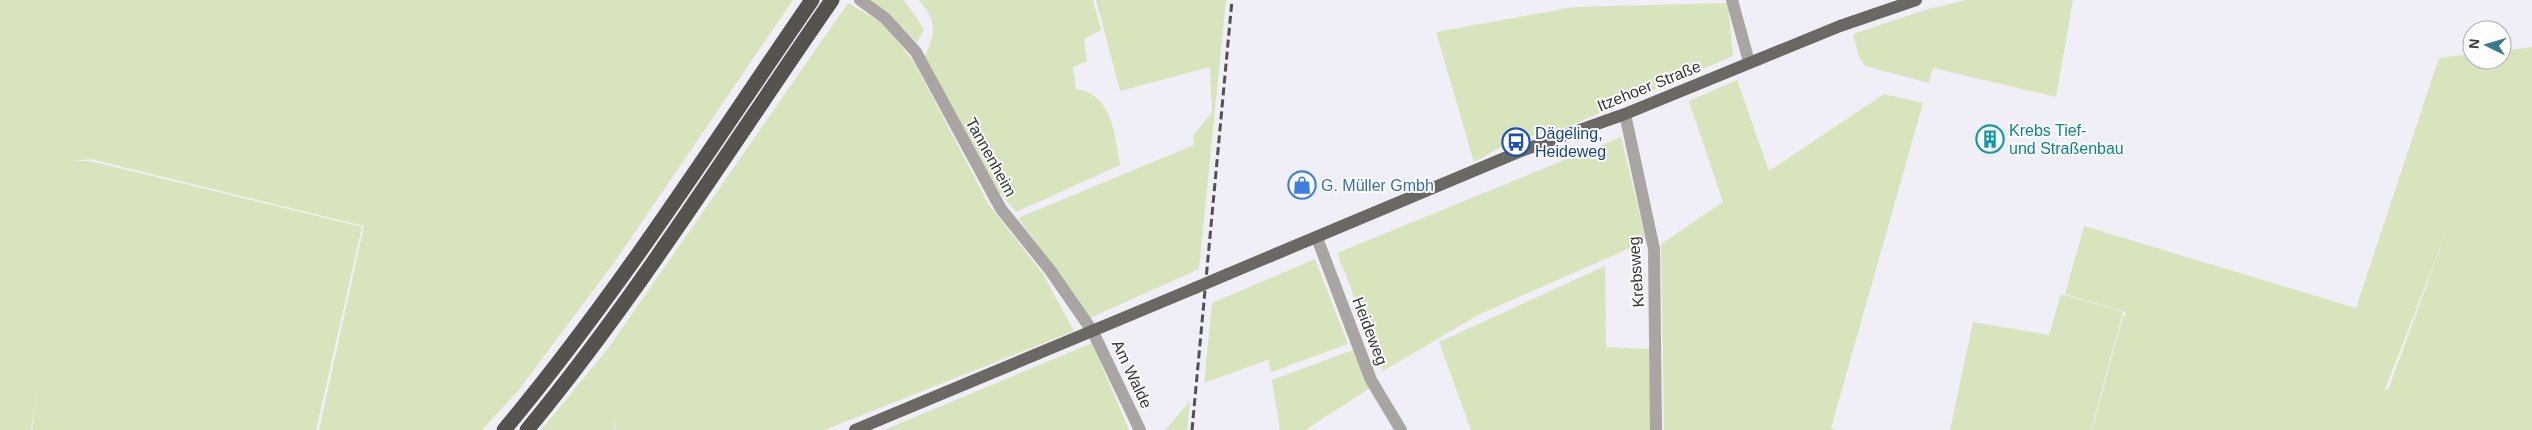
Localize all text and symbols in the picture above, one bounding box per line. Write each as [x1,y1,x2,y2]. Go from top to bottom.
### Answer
north arrow [2462,20,2512,70]
text: N [2466,38,2482,50]
street label: Itzehoer Straße [1595,57,1703,115]
street label: Tannenheim [962,115,1020,199]
place label: Krebs Tief- und Straßenbau [2009,122,2124,157]
building icon: Krebs Tief- und Straßenbau [1975,124,2005,154]
place label: Dägeling, Heideweg [1535,125,1606,160]
bus stop icon: Dägeling, Heideweg [1501,127,1531,157]
shop icon: G. Müller Gmbh [1287,170,1317,200]
place label: G. Müller Gmbh [1321,177,1434,194]
street label: Krebsweg [1625,236,1647,308]
street label: Heideweg [1349,295,1391,367]
street label: Am Walde [1109,337,1155,411]

